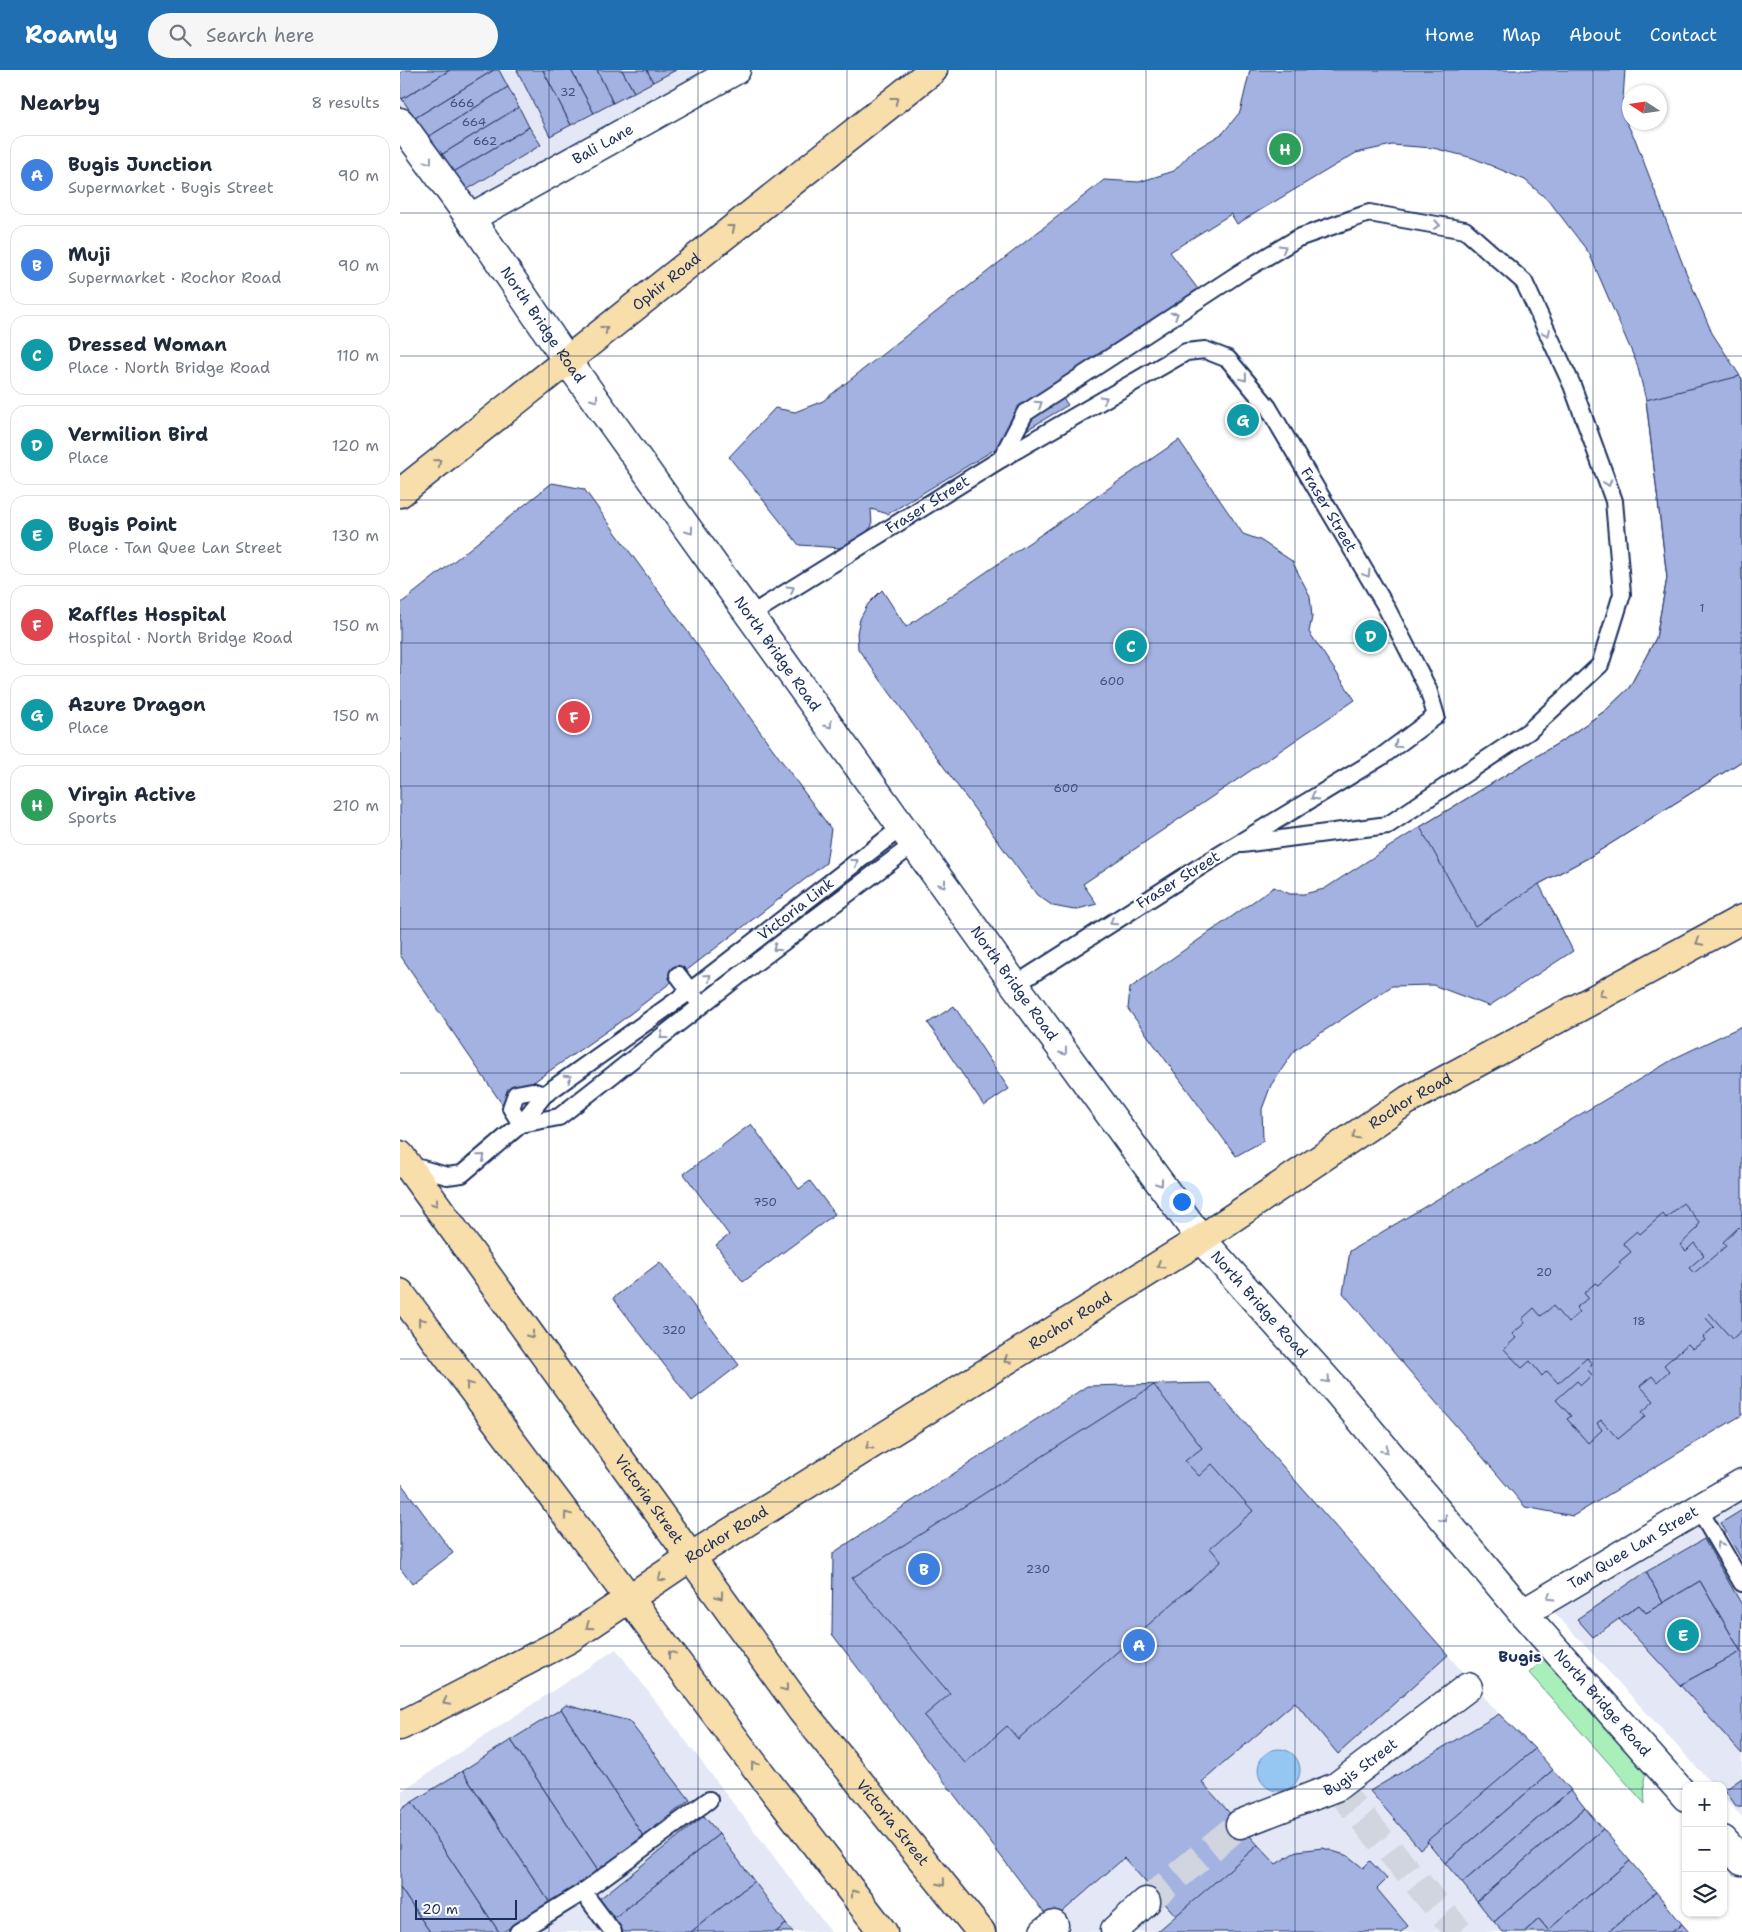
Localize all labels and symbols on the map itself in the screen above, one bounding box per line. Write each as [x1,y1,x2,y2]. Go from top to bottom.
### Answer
house number: 32 [560,84,576,100]
north arrow [1622,85,1667,130]
house number: 666 [450,95,474,111]
one-way arrow [889,97,898,105]
house number: 664 [462,114,486,130]
street label: Bali Lane [569,119,637,169]
pin: H [1269,130,1301,168]
house number: 662 [473,133,497,149]
one-way arrow [423,155,432,165]
one-way arrow [1433,220,1441,230]
one-way arrow [726,225,736,234]
one-way arrow [1277,244,1286,254]
street label: Ophir Road [628,248,705,315]
street label: North Bridge Road [496,263,590,387]
one-way arrow [1170,312,1179,321]
one-way arrow [599,325,608,334]
one-way arrow [1541,327,1551,336]
one-way arrow [1238,372,1246,381]
one-way arrow [589,393,598,403]
one-way arrow [1099,396,1108,406]
one-way arrow [1034,400,1043,410]
pin: G [1227,401,1259,439]
one-way arrow [432,460,441,468]
street label: Fraser Street [1296,464,1362,556]
street label: Fraser Street [882,471,973,538]
one-way arrow [1602,478,1612,487]
one-way arrow [684,525,693,535]
one-way arrow [1361,569,1371,578]
one-way arrow [786,585,795,595]
street label: North Bridge Road [729,592,826,716]
house number: 1 [1699,600,1705,616]
pin: D [1355,617,1387,655]
pin: C [1115,627,1147,665]
house number: 600 [1100,673,1124,689]
pin: F [558,698,590,736]
one-way arrow [823,720,832,729]
one-way arrow [1393,739,1403,748]
house number: 600 [1054,780,1078,796]
one-way arrow [1311,791,1320,801]
street label: Fraser Street [1132,846,1224,914]
one-way arrow [849,859,859,868]
street label: Victoria Link [754,873,838,945]
one-way arrow [937,878,946,888]
one-way arrow [1109,916,1118,925]
street label: North Bridge Road [966,922,1063,1045]
one-way arrow [1695,936,1704,946]
one-way arrow [773,942,782,950]
one-way arrow [702,974,711,982]
one-way arrow [1598,987,1607,997]
one-way arrow [660,1030,669,1038]
one-way arrow [1059,1046,1067,1055]
street label: Rochor Road [1365,1068,1456,1134]
one-way arrow [562,1075,572,1084]
one-way arrow [1351,1129,1360,1139]
one-way arrow [476,1154,485,1163]
one-way arrow [1154,1177,1163,1187]
your location [1169,1189,1195,1215]
house number: 750 [753,1194,777,1210]
one-way arrow [429,1197,438,1207]
street label: North Bridge Road [1206,1246,1313,1362]
one-way arrow [1156,1258,1165,1268]
house number: 20 [1536,1264,1552,1280]
street label: Rochor Road [1025,1287,1116,1354]
house number: 18 [1632,1313,1646,1329]
one-way arrow [419,1318,427,1327]
house number: 320 [662,1322,686,1338]
one-way arrow [525,1329,534,1339]
one-way arrow [1003,1353,1012,1363]
one-way arrow [1321,1374,1330,1383]
one-way arrow [466,1381,475,1391]
one-way arrow [865,1439,874,1449]
one-way arrow [1379,1444,1388,1453]
street label: Victoria Street [610,1451,688,1548]
street label: Rochor Road [681,1501,772,1568]
street label: Tan Quee Lan Street [1564,1501,1702,1594]
one-way arrow [564,1511,573,1521]
one-way arrow [1439,1514,1448,1523]
one-way arrow [1717,1542,1727,1551]
pin: B [908,1550,940,1588]
house number: 230 [1026,1561,1050,1577]
one-way arrow [657,1572,667,1581]
one-way arrow [714,1590,723,1600]
one-way arrow [1546,1590,1555,1600]
pin: E [1667,1616,1699,1654]
one-way arrow [585,1620,595,1629]
pin: A [1123,1626,1155,1664]
street label: North Bridge Road [1550,1645,1656,1761]
district label: Bugis [1498,1646,1542,1667]
one-way arrow [669,1651,677,1660]
one-way arrow [779,1682,788,1692]
one-way arrow [442,1696,451,1706]
street label: Bugis Street [1321,1734,1402,1801]
one-way arrow [752,1762,760,1771]
street label: Victoria Street [852,1776,934,1870]
one-way arrow [936,1878,945,1887]
one-way arrow [851,1889,860,1899]
scale bar [415,1897,518,1920]

